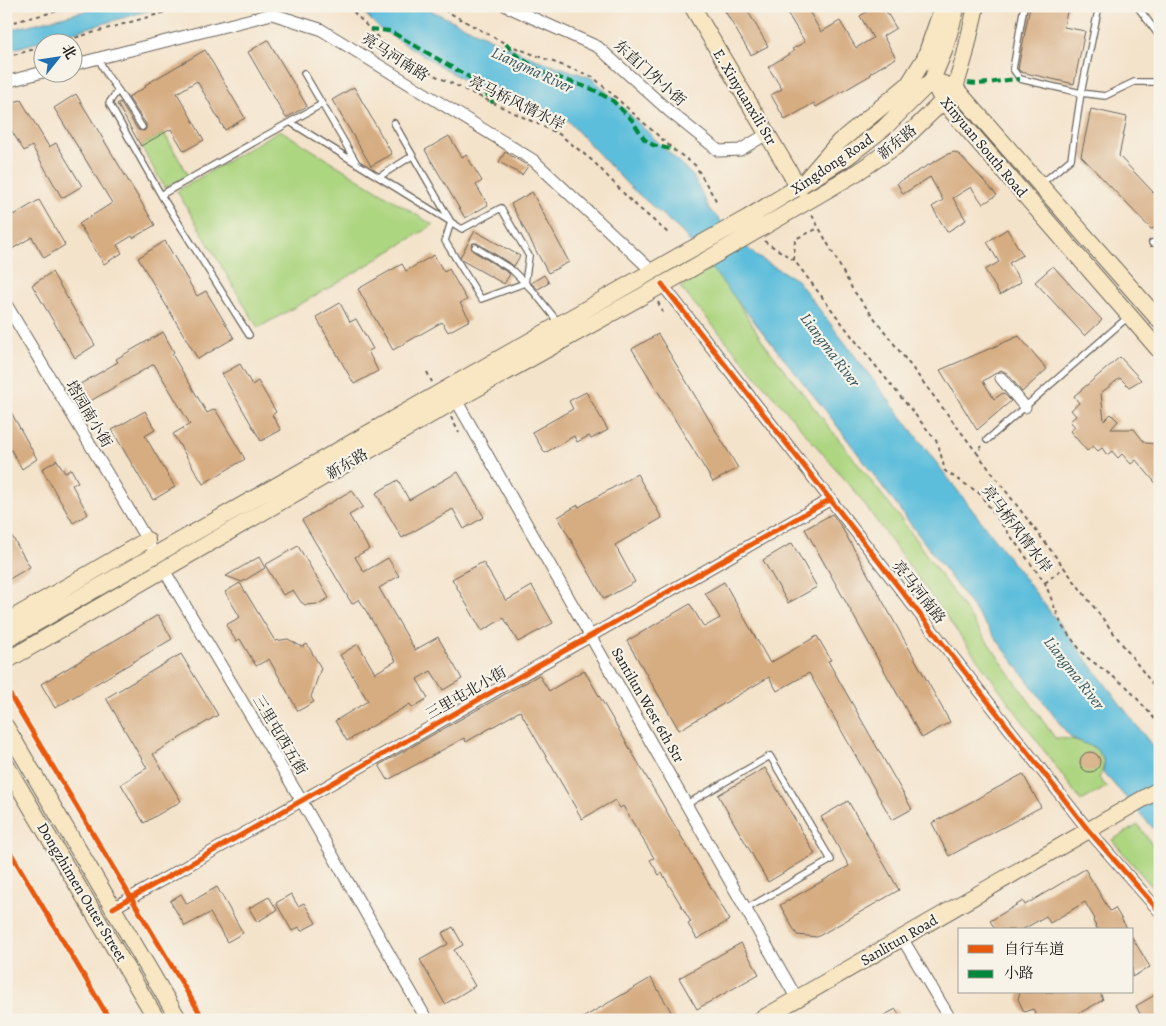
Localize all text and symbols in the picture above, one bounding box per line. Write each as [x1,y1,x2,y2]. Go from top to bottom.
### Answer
street label: 亮马河南路 [358,29,432,85]
north arrow [32,32,82,82]
street label: 东直门外小街 [610,35,690,111]
text: 北 [57,41,81,63]
water label: Liangma River [488,42,577,99]
street label: E. Xinyuanxili Str [708,45,782,149]
street label: 亮马桥风情水岸 [465,71,569,135]
street label: Xinyuan South Road [936,93,1033,202]
street label: 新东路 [873,120,921,164]
street label: Xingdong Road [787,129,878,199]
water label: Liangma River [795,308,865,392]
street label: 塔园南小街 [61,377,117,451]
street label: 新东路 [323,444,371,484]
street label: 亮马桥风情水岸 [977,481,1057,577]
street label: 亮马河南路 [888,556,950,628]
water label: Liangma River [1038,632,1110,715]
street label: Santilun West 6th Str [607,644,689,767]
street label: 三里屯北小街 [422,662,510,724]
street label: 三里屯西五街 [248,691,312,779]
street label: Dongzhimen Outer Street [32,819,132,965]
street label: Sanlitun Road [857,909,942,970]
legend [958,928,1134,994]
text: 自行车道 [1004,939,1064,959]
text: 小路 [1004,963,1034,983]

